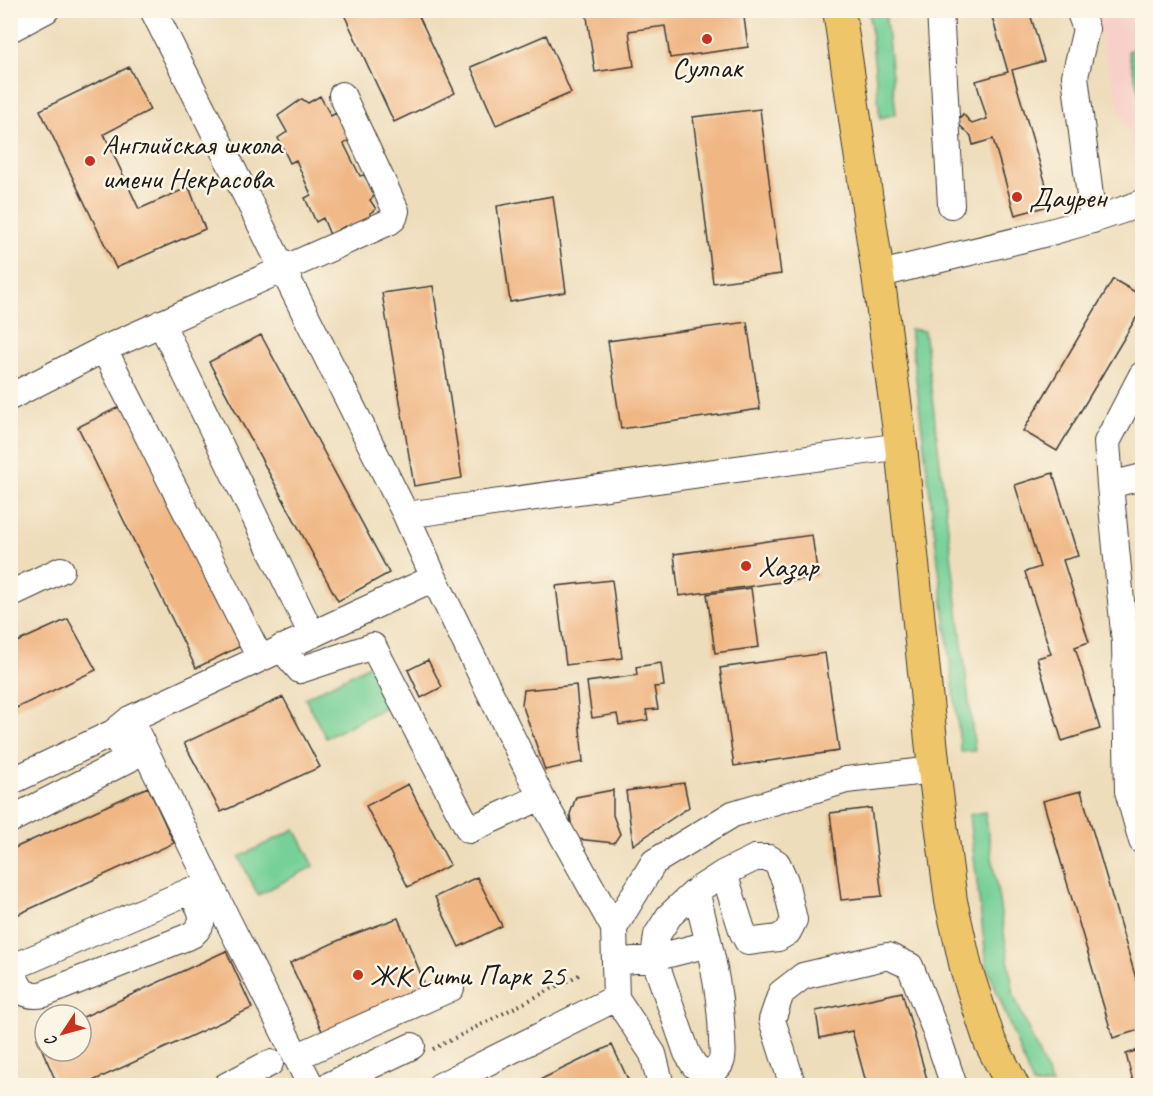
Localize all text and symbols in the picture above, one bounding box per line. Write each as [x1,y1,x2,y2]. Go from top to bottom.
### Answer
marker: Сулпак [700,32,714,46]
place label: Сулпак [672,48,744,86]
place label: Английская школа имени Некрасова [102,125,284,197]
marker: Английская школа имени Некрасова [83,154,97,168]
place label: Даурен [1029,178,1108,216]
marker: Даурен [1010,190,1024,204]
place label: Хазар [758,547,820,585]
marker: Хазар [739,559,753,573]
place label: ЖК Сити Парк 25 [370,956,567,994]
marker: ЖК Сити Парк 25 [351,968,365,982]
north arrow [33,1003,93,1063]
text: С [40,1030,62,1050]

